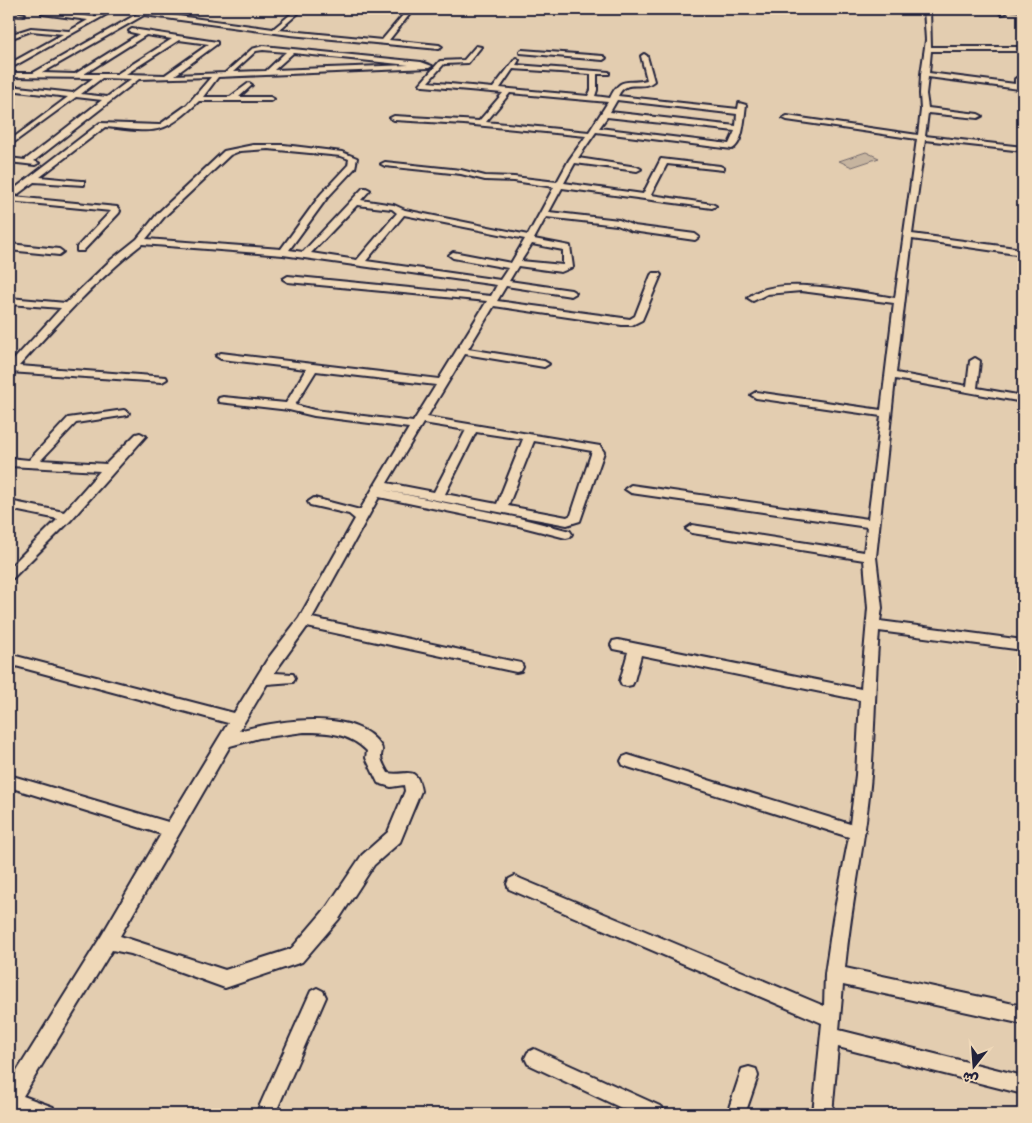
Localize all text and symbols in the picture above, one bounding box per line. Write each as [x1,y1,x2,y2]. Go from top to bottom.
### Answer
north arrow [950,1040,1000,1090]
text: ش [960,1068,980,1088]

